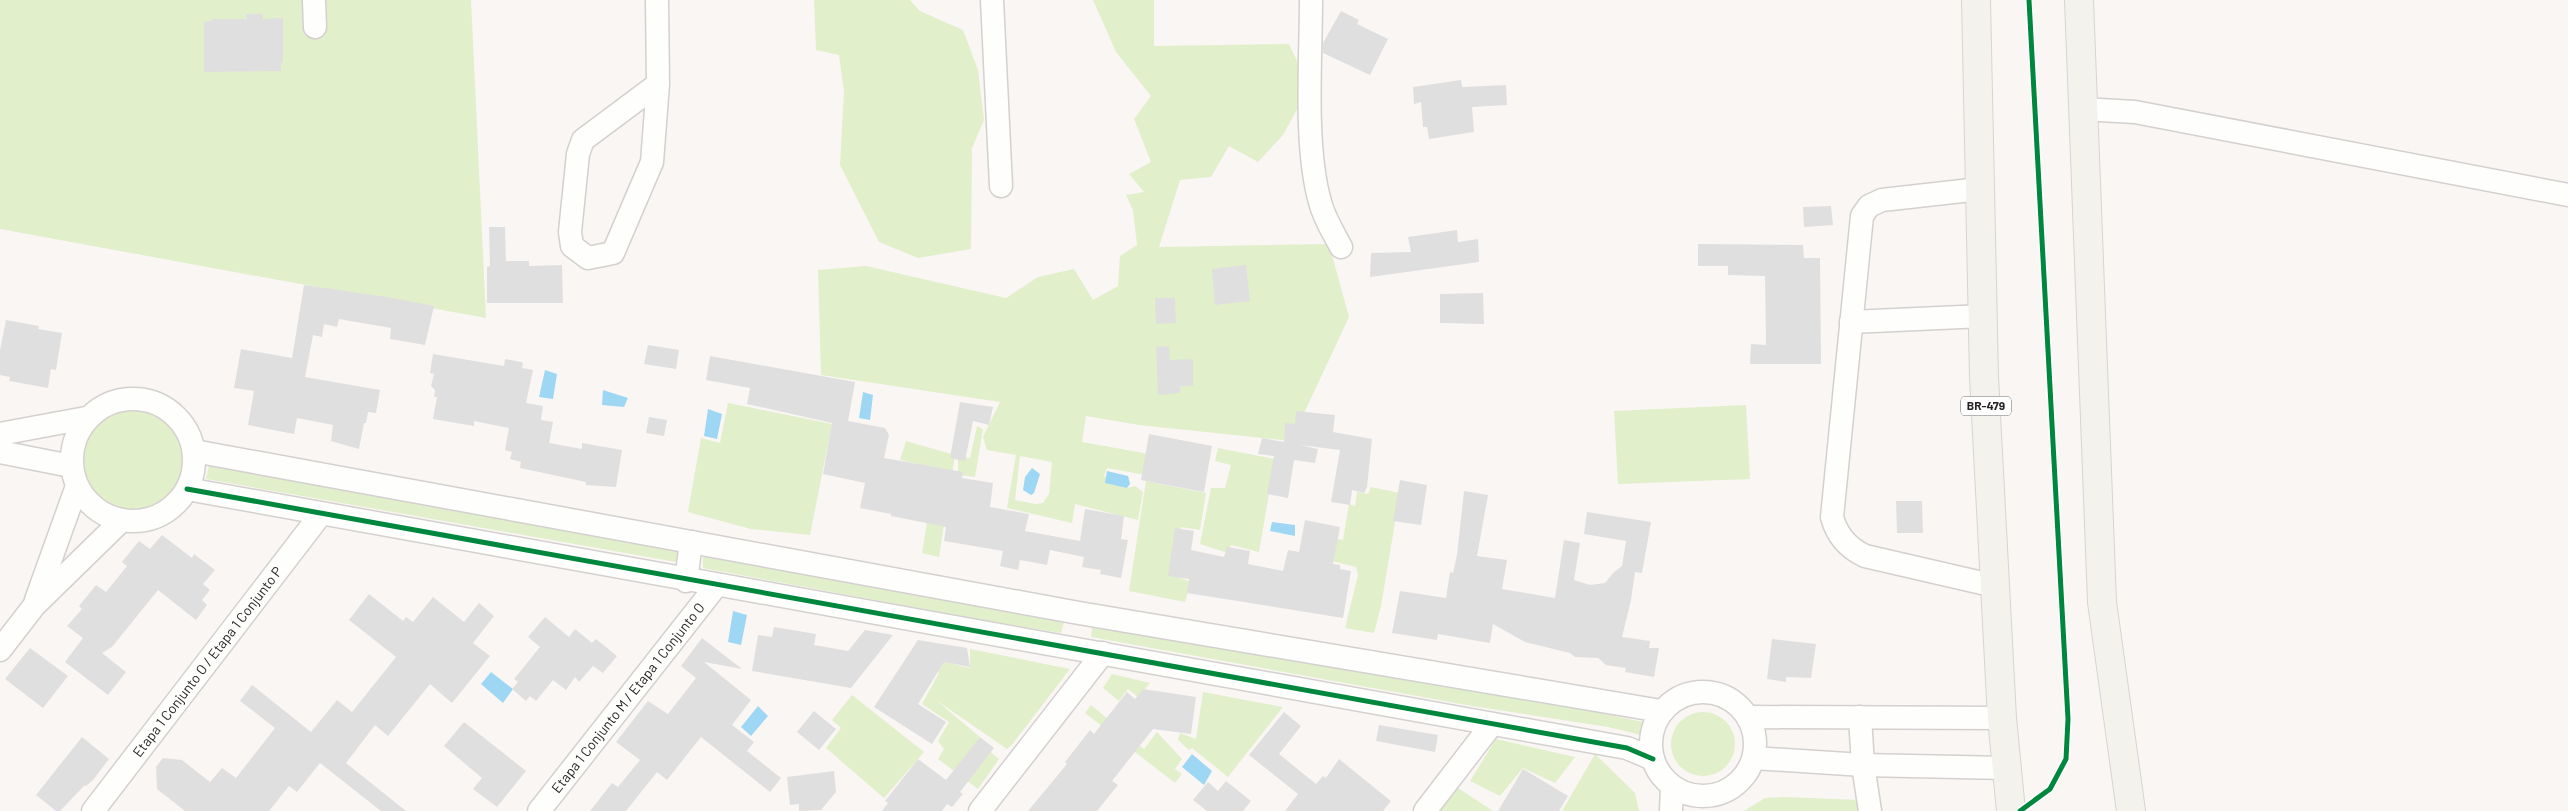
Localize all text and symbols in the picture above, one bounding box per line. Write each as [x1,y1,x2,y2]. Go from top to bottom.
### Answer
road number: BR-479 [1961,396,2011,416]
street label: Etapa 1 Conjunto O / Etapa 1 Conjunto P [129,563,286,760]
street label: Etapa 1 Conjunto M / Etapa 1 Conjunto O [548,599,708,796]

